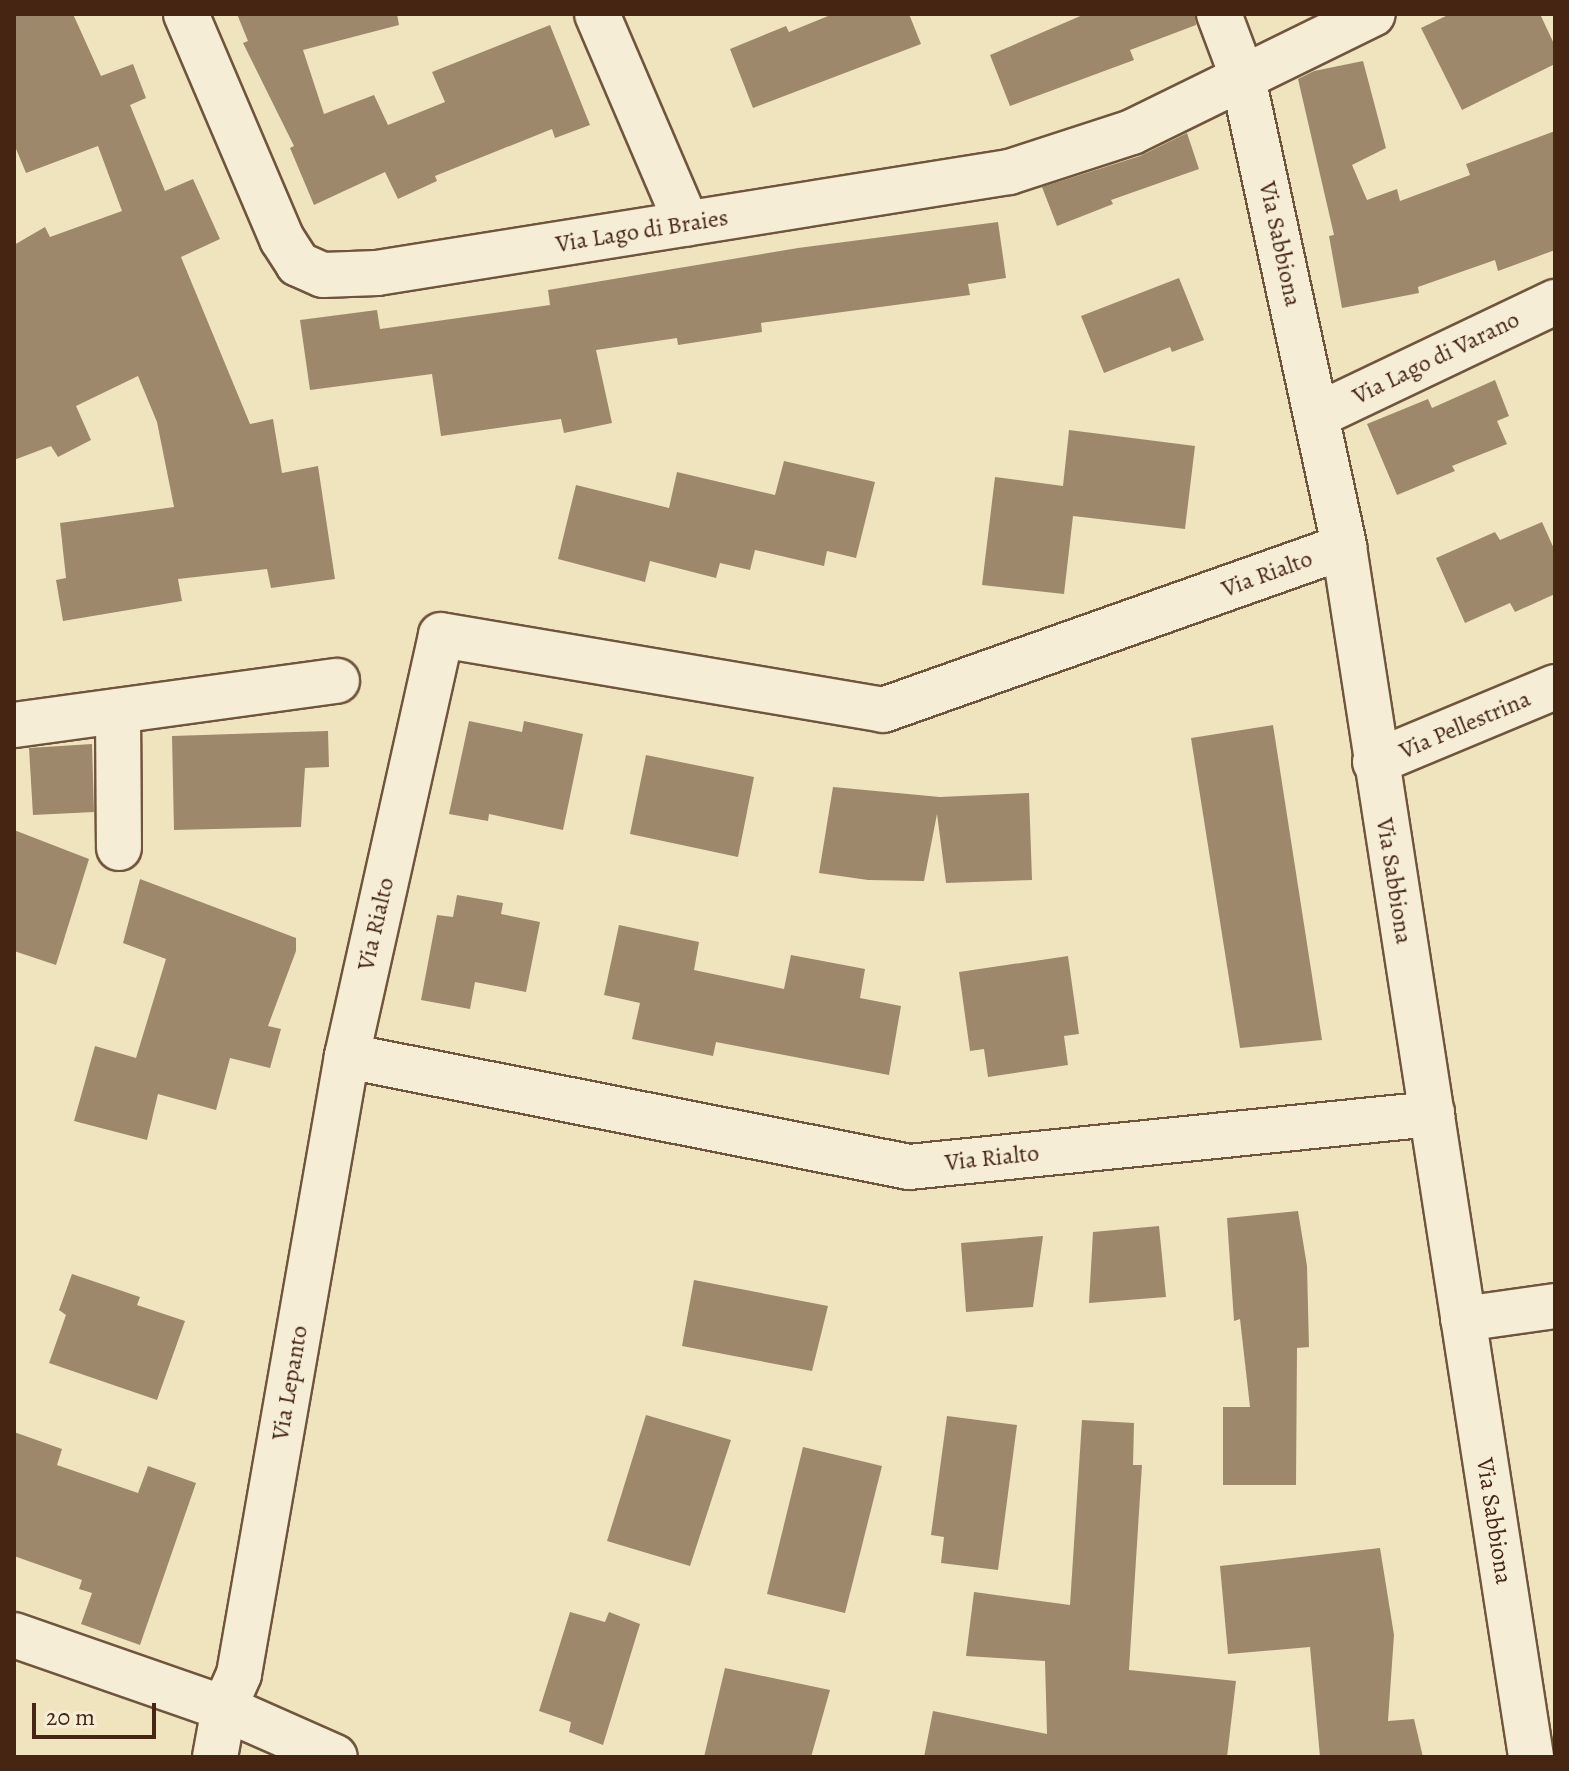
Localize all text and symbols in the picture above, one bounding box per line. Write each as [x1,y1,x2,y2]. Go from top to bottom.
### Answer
street label: Via Sabbiona [1253,179,1307,309]
street label: Via Lago di Braies [554,203,730,259]
street label: Via Lago di Varano [1348,305,1524,411]
street label: Via Rialto [1218,544,1316,604]
street label: Via Pellestrina [1395,684,1535,766]
street label: Via Sabbiona [1370,816,1418,946]
street label: Via Rialto [351,875,401,973]
street label: Via Rialto [944,1139,1040,1177]
street label: Via Lepanto [266,1323,314,1443]
street label: Via Sabbiona [1470,1456,1518,1586]
scale bar [36,1687,160,1737]
text: 20 m [46,1701,95,1733]

